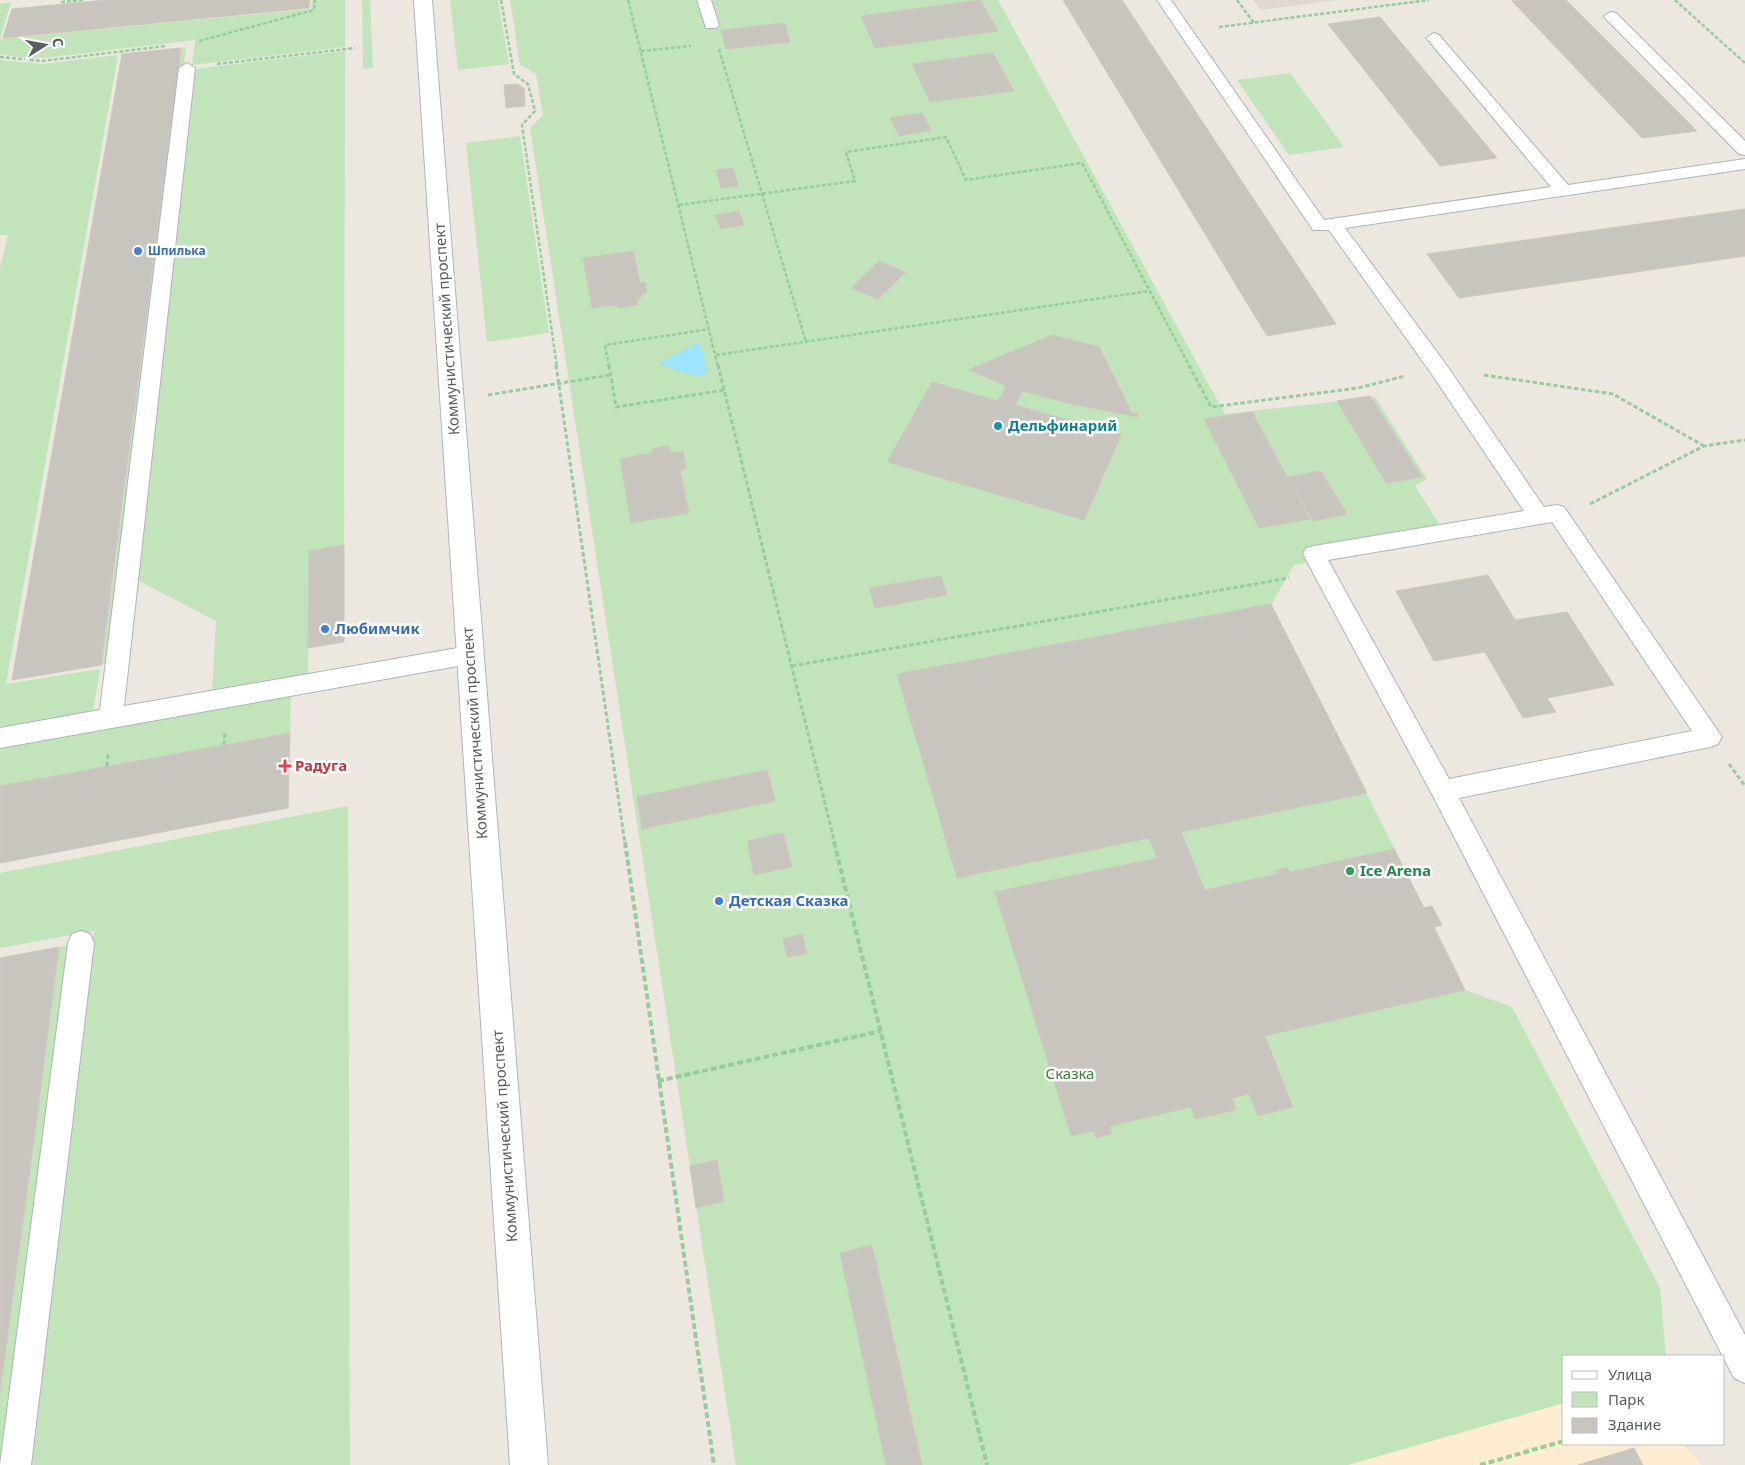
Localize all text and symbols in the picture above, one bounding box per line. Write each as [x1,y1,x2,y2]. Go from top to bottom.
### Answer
north arrow [20,20,70,70]
text: С [48,36,68,49]
street label: Коммунистический проспект [429,222,463,436]
place label: Шпилька [148,242,206,259]
marker: Шпилька [132,245,144,257]
place label: Дельфинарий [1008,415,1117,435]
marker: Дельфинарий [992,420,1004,432]
place label: Любимчик [335,618,420,638]
marker: Любимчик [319,623,331,635]
street label: Коммунистический проспект [457,626,491,840]
place label: Радуга [295,755,347,775]
marker: Радуга [279,760,291,772]
place label: Ice Arena [1360,860,1431,880]
marker: Ice Arena [1344,865,1356,877]
place label: Детская Сказка [729,890,849,910]
marker: Детская Сказка [713,895,725,907]
street label: Коммунистический проспект [487,1029,521,1243]
park label: Сказка [1046,1063,1094,1083]
legend [1562,1355,1725,1445]
text: Улица [1608,1364,1652,1384]
text: Парк [1608,1389,1644,1409]
text: Здание [1608,1414,1661,1434]

